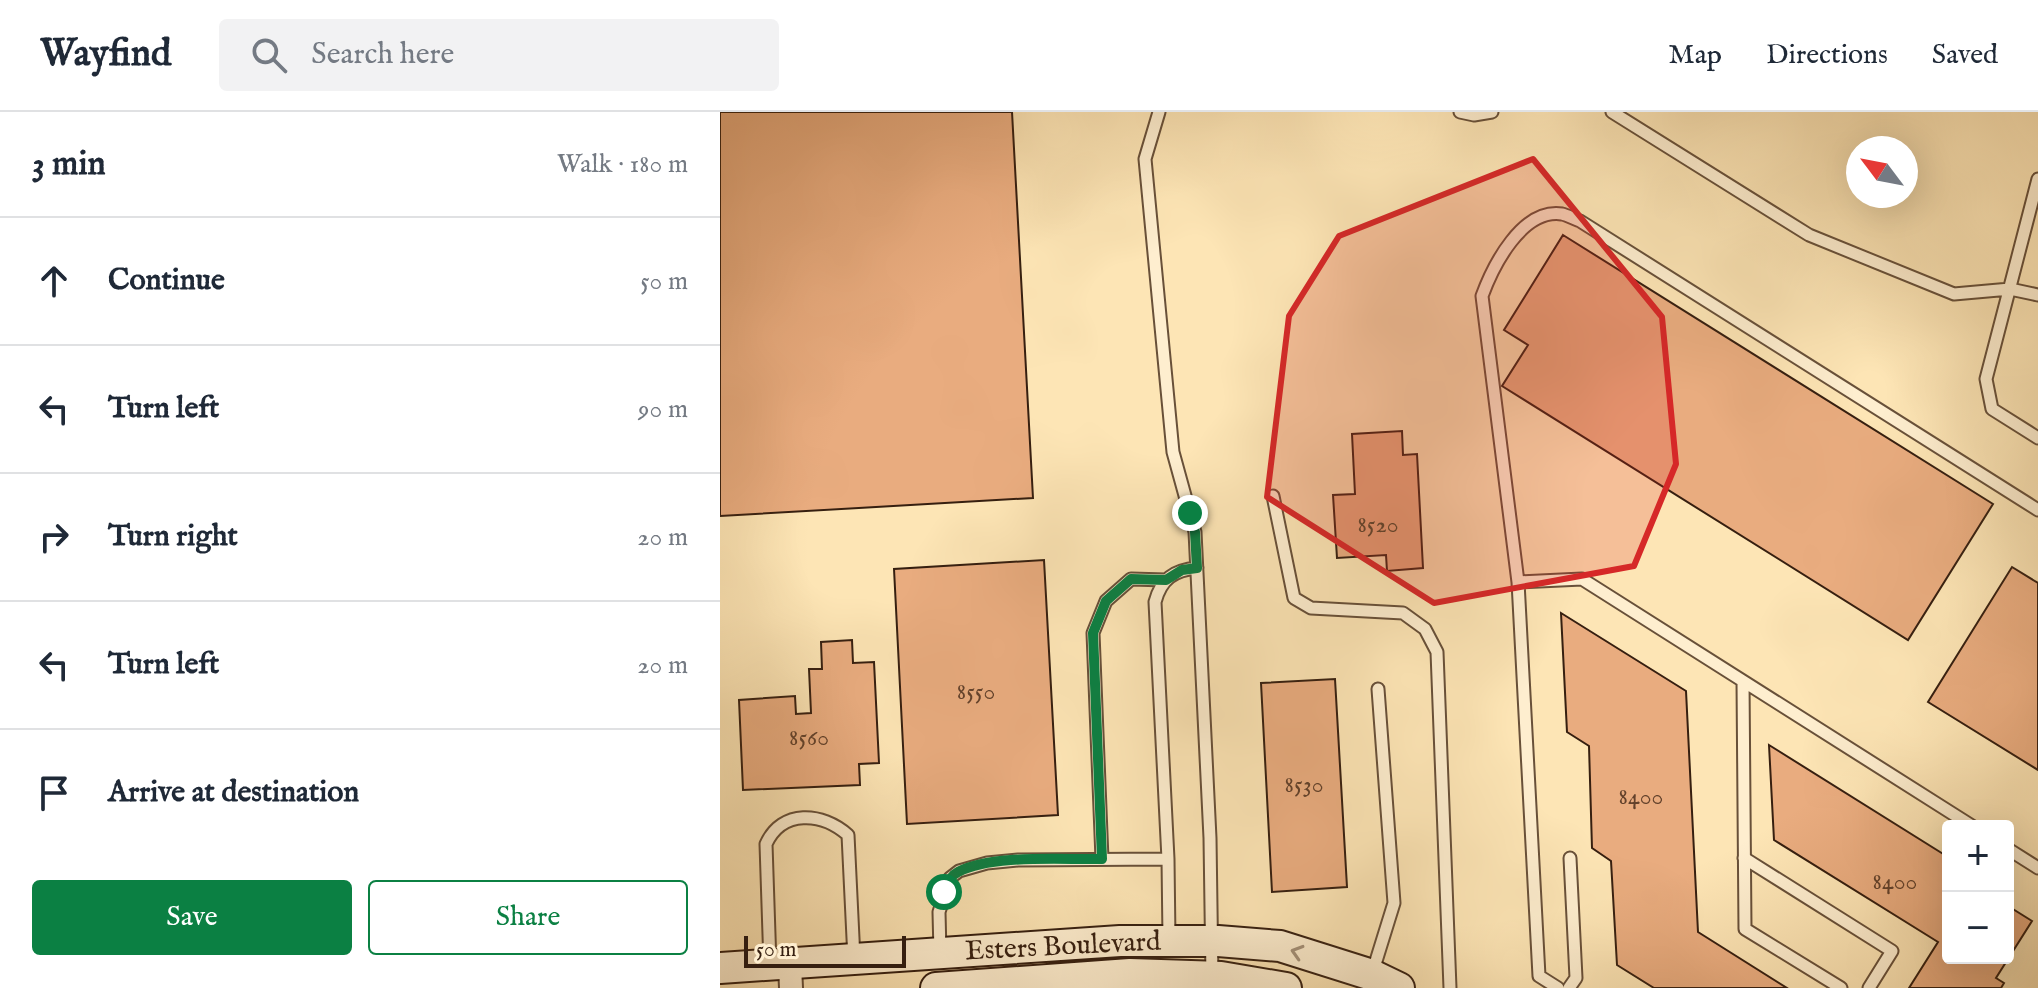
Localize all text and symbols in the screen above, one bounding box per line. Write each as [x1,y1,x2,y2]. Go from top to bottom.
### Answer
search box [219,19,779,91]
text: Wayfind [40,31,171,79]
icon: search [247,33,291,77]
text: Search here [311,36,454,74]
text: Map [1668,38,1722,73]
text: Directions [1766,38,1888,73]
text: Saved [1932,38,1998,73]
north arrow [1846,136,1918,208]
text: 3 min [32,143,106,186]
text: Walk · 180 m [557,148,688,181]
icon: ahead [32,259,76,303]
text: Continue [108,262,225,300]
text: 50 m [640,265,688,298]
icon: left [32,387,76,431]
text: Turn left [108,390,219,428]
text: 90 m [638,393,688,426]
route end [1172,495,1208,531]
house number: 8520 [1357,510,1399,541]
icon: right [32,515,76,559]
text: Turn right [108,518,238,556]
text: 20 m [637,521,688,554]
icon: left [32,643,76,687]
text: Turn left [108,646,219,684]
text: 20 m [637,649,688,682]
house number: 8550 [957,677,995,708]
house number: 8560 [789,723,829,754]
house number: 8530 [1285,770,1323,801]
icon: arrive [32,771,76,815]
text: Arrive at destination [108,774,359,812]
house number: 8400 [1619,782,1663,813]
map controls [1942,820,2014,964]
button: + [1942,820,2014,892]
house number: 8400 [1873,867,1917,898]
route start [926,874,962,910]
button: Save [32,880,352,955]
button: Share [368,880,688,955]
button: − [1942,892,2014,964]
street label: Esters Boulevard [964,924,1162,970]
scale bar [744,932,906,968]
text: 50 m [756,936,797,964]
one-way arrow [1291,945,1305,961]

